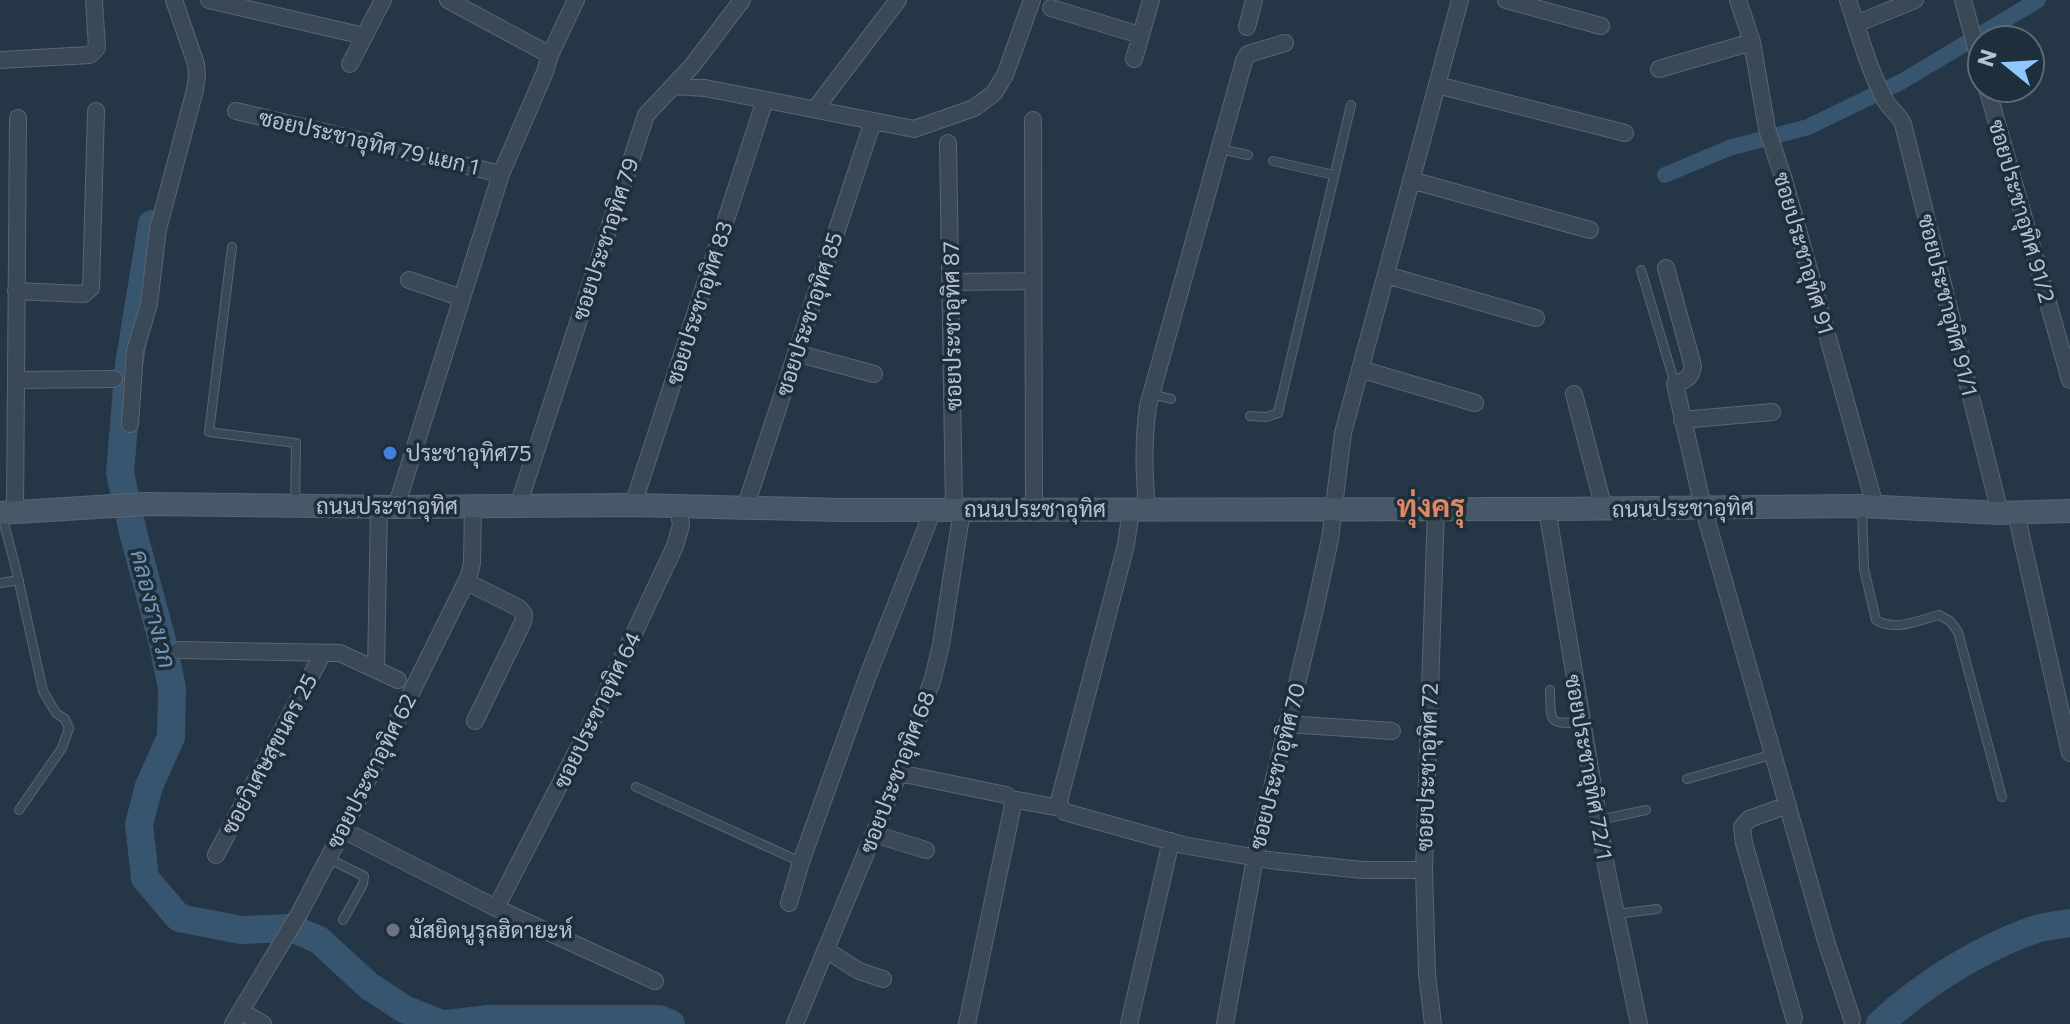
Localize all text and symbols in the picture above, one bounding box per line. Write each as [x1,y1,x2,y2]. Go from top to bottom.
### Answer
north arrow [1966,24,2046,104]
text: N [1971,46,2002,70]
street label: ซอยประชาอุทิศ 79 แยก 1 [256,103,482,183]
street label: ซอยประชาอุทิศ 91/2 [1981,116,2062,306]
street label: ซอยประชาอุทิศ 79 [565,154,646,325]
street label: ซอยประชาอุทิศ 91 [1766,169,1841,338]
street label: ซอยประชาอุทิศ 91/1 [1910,211,1984,399]
street label: ซอยประชาอุทิศ 83 [659,218,741,389]
street label: ซอยประชาอุทิศ 85 [769,229,851,400]
street label: ซอยประชาอุทิศ 87 [937,241,969,411]
place label: ประชาอุทิศ75 [406,439,532,469]
marker: ประชาอุทิศ75 [381,444,399,462]
district label: ทุ่งครุ [1397,486,1465,528]
street label: ถนนประชาอุทิศ [316,492,458,522]
street label: ถนนประชาอุทิศ [1612,493,1754,525]
street label: ถนนประชาอุทิศ [964,495,1106,525]
water label: คลองรางเวก [126,546,183,671]
street label: ซอยประชาอุทิศ 64 [547,627,649,794]
street label: ซอยวิเศษสุขนคร 25 [215,669,325,840]
street label: ซอยประชาอุทิศ 72/1 [1557,672,1619,862]
street label: ซอยประชาอุทิศ 70 [1243,680,1313,853]
street label: ซอยประชาอุทิศ 72 [1410,682,1446,852]
street label: ซอยประชาอุทิศ 68 [853,687,943,858]
street label: ซอยประชาอุทิศ 62 [320,689,424,854]
place label: มัสยิดนูรุลฮิดายะห์ [409,916,573,946]
marker: มัสยิดนูรุลฮิดายะห์ [384,921,402,939]

